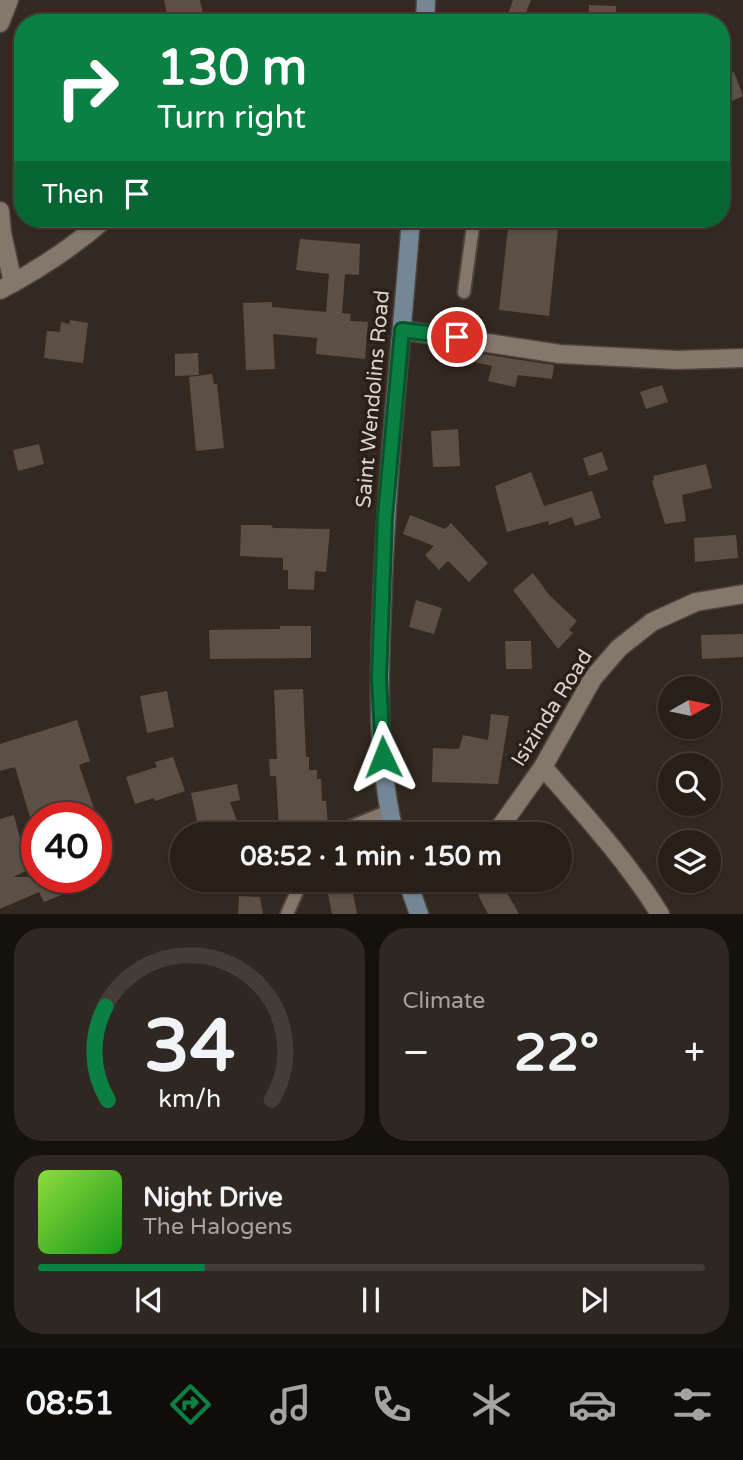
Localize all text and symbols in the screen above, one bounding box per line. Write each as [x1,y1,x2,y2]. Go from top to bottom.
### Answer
text: 130 m [157,39,307,98]
icon: right [42,42,133,133]
text: Turn right [157,99,306,137]
icon: arrive [118,175,156,213]
text: Then [42,179,104,210]
street label: Saint Wendolins Road [351,289,395,509]
pin [427,307,487,367]
icon: arrive [438,318,476,356]
street label: Isizinda Road [506,645,598,771]
north arrow [658,676,721,738]
map controls [658,676,721,893]
position arrow [346,720,420,794]
button: search [658,753,721,816]
speed limit sign: 40 [21,802,112,893]
button: layers [658,830,721,893]
text: 08:52 · 1 min · 150 m [240,841,502,872]
text: Climate [403,987,485,1015]
text: 34 [144,1004,235,1092]
text: 22° [514,1022,599,1085]
text: − [403,1030,430,1076]
text: + [684,1030,705,1076]
text: km/h [158,1084,221,1114]
text: Night Drive [143,1182,283,1213]
text: The Halogens [143,1213,292,1241]
icon: previous [130,1281,168,1319]
icon: pause [352,1281,390,1319]
icon: next [575,1281,613,1319]
icon: directions [166,1380,215,1429]
icon: music [266,1380,315,1429]
icon: phone [367,1380,416,1429]
icon: climate [467,1380,516,1429]
icon: car [568,1380,617,1429]
icon: filters [668,1380,717,1429]
text: 08:51 [26,1385,114,1423]

